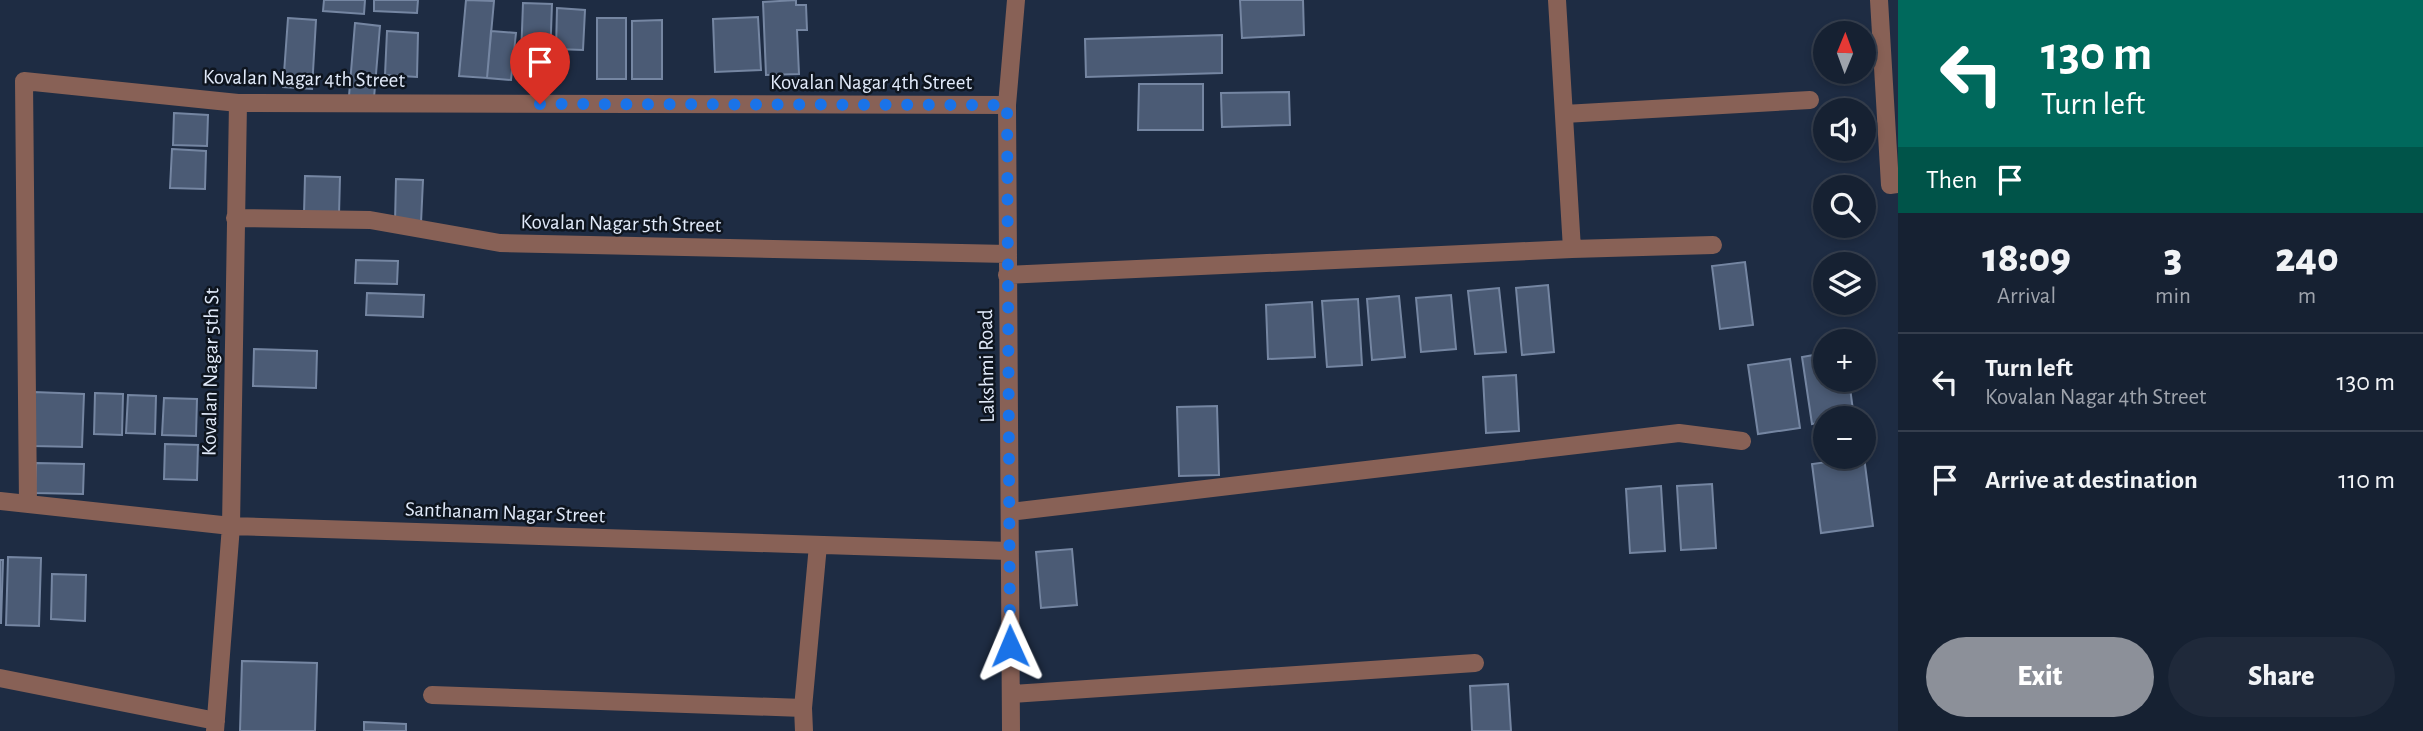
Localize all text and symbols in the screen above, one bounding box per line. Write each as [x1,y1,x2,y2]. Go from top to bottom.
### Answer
north arrow [1813,21,1876,84]
map controls [1813,21,1876,469]
icon: left [1926,28,2017,119]
text: 130 m [2041,30,2152,79]
pin [510,32,570,104]
icon: arrive [521,43,559,81]
street label: Kovalan Nagar 4th Street [203,66,406,91]
street label: Kovalan Nagar 4th Street [770,72,972,93]
text: Turn left [2041,88,2145,120]
button: sound [1813,98,1876,161]
icon: arrive [1991,161,2029,199]
text: Then [1926,167,1977,193]
button: search [1813,175,1876,238]
street label: Kovalan Nagar 5th Street [520,211,722,236]
text: 18:09 [1982,237,2071,279]
text: 3 [2164,237,2182,279]
text: 240 [2275,237,2339,279]
button: layers [1813,252,1876,315]
text: Arrival [1997,285,2056,308]
text: min [2155,285,2191,308]
text: m [2298,285,2316,308]
street label: Kovalan Nagar 5th St [199,288,222,456]
street label: Lakshmi Road [975,309,998,423]
button: + [1813,329,1876,392]
text: Turn left [1985,355,2073,381]
icon: left [1926,363,1964,401]
text: 130 m [2337,369,2395,395]
text: Kovalan Nagar 4th Street [1985,386,2206,409]
button: − [1813,406,1876,469]
icon: arrive [1926,461,1964,499]
text: Arrive at destination [1985,467,2198,493]
text: 110 m [2338,467,2395,493]
street label: Santhanam Nagar Street [405,499,606,526]
position arrow [973,609,1047,683]
button: Exit [1926,637,2154,717]
button: Share [2168,637,2395,717]

